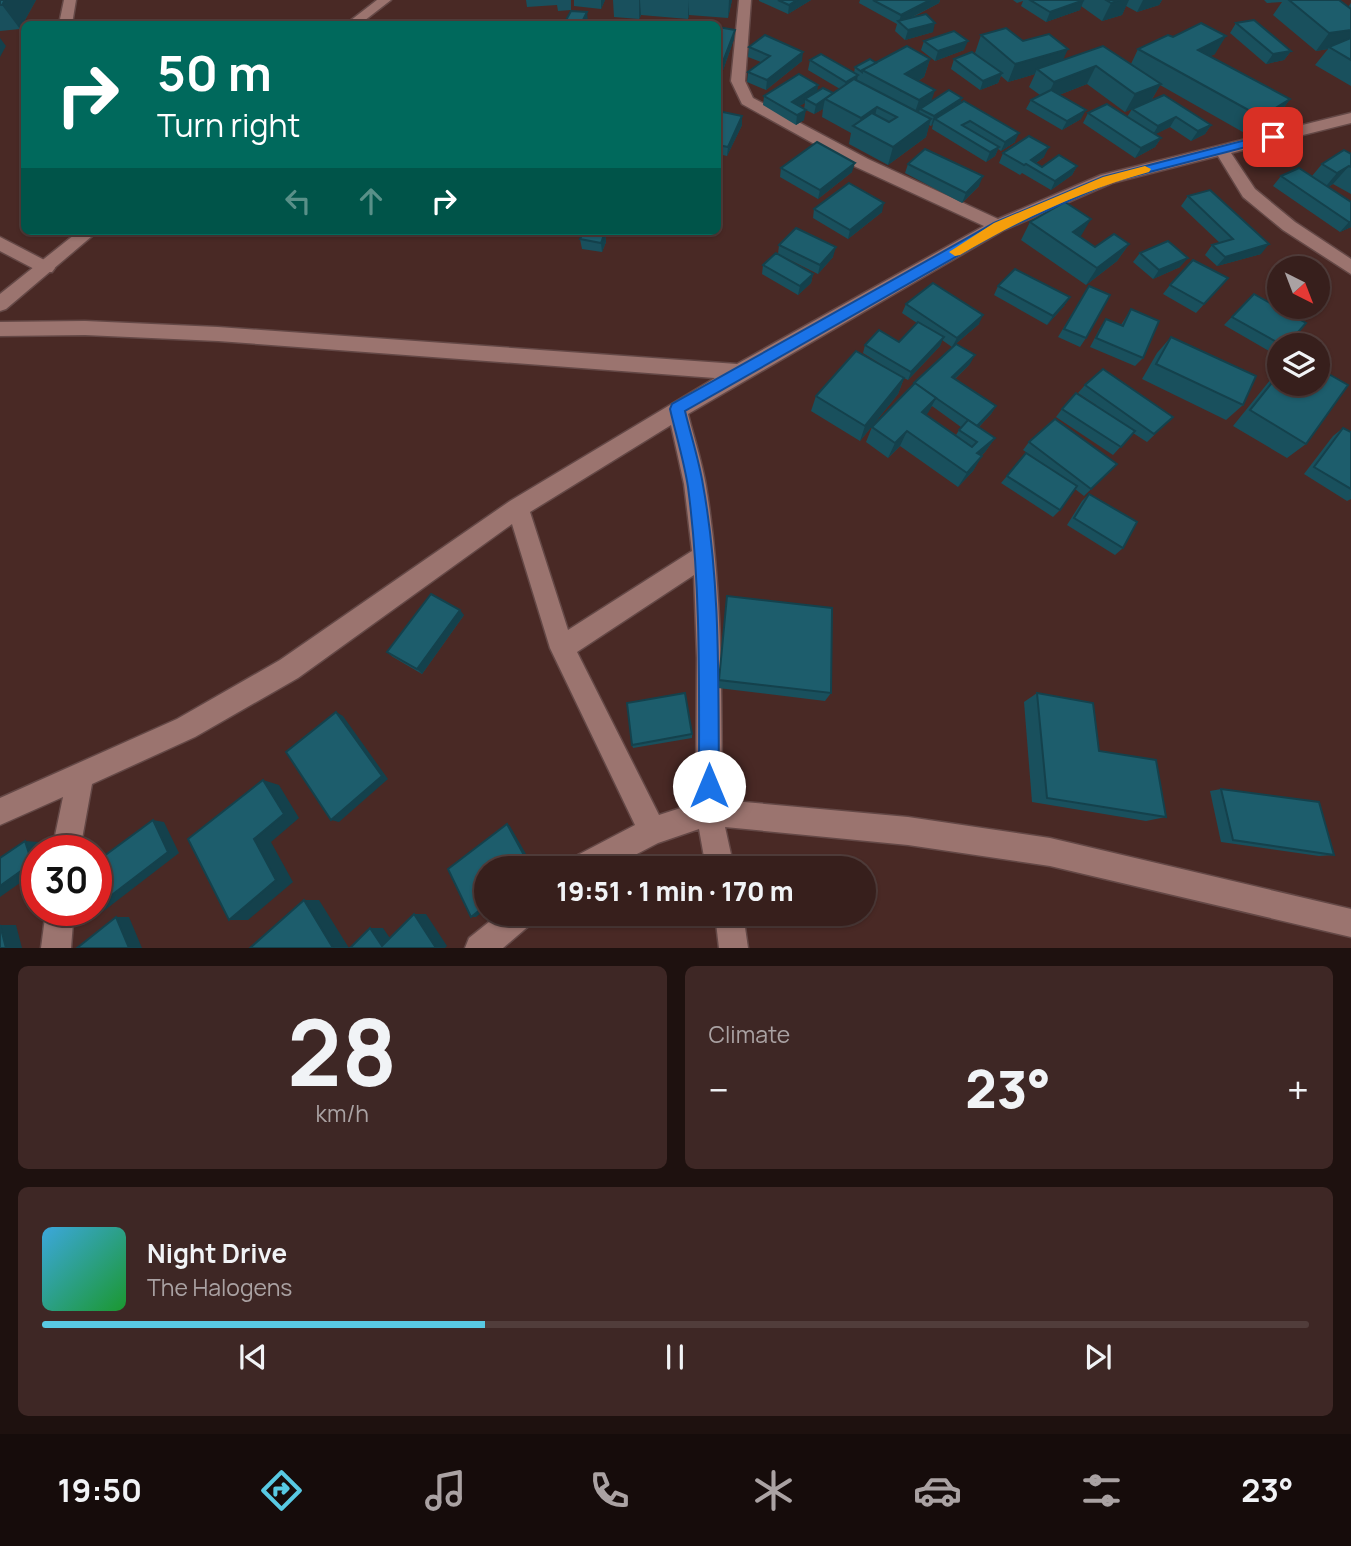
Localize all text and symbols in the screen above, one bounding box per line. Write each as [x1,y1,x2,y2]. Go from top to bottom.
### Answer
text: 50 m [157,39,272,106]
icon: right [42,49,133,140]
text: Turn right [157,103,300,147]
pin [1243,107,1303,167]
icon: arrive [1254,118,1292,156]
icon: left [279,182,317,220]
icon: ahead [352,182,390,220]
icon: right [425,182,463,220]
north arrow [1267,256,1330,318]
map controls [1267,256,1330,396]
button: layers [1267,333,1330,396]
position arrow [672,749,746,823]
speed limit sign: 30 [21,835,112,926]
text: 19:51 · 1 min · 170 m [556,873,794,909]
text: 28 [287,989,397,1113]
text: Climate [709,1018,790,1050]
text: 23° [965,1053,1051,1124]
text: − [709,1063,729,1115]
text: + [1287,1063,1309,1115]
text: km/h [316,1097,369,1129]
text: Night Drive [147,1235,287,1271]
text: The Halogens [147,1271,292,1303]
icon: previous [234,1338,272,1376]
icon: pause [656,1338,694,1376]
icon: next [1079,1338,1117,1376]
icon: directions [257,1466,306,1515]
icon: music [421,1466,470,1515]
icon: phone [585,1466,634,1515]
icon: climate [749,1466,798,1515]
icon: car [913,1466,962,1515]
icon: filters [1077,1466,1126,1515]
text: 19:50 [58,1468,142,1512]
text: 23° [1241,1468,1293,1512]

